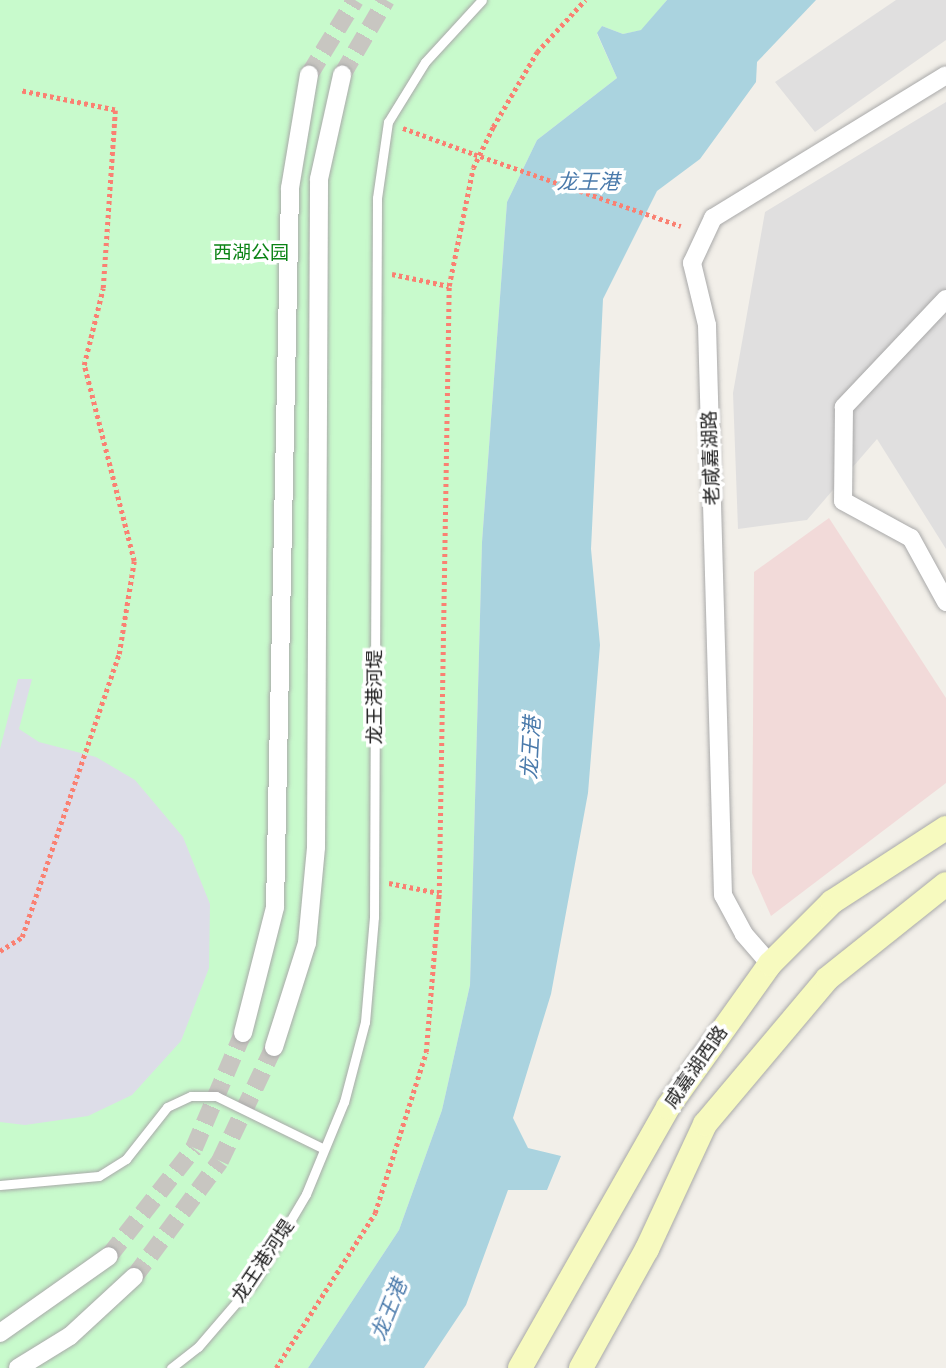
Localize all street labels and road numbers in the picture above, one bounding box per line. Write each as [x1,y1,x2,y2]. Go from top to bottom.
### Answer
street label: 老咸嘉湖路 [698,410,724,506]
street label: 龙王港河堤 [364,650,386,744]
street label: 咸嘉湖西路 [659,1022,733,1112]
street label: 龙王港河堤 [227,1215,299,1307]

